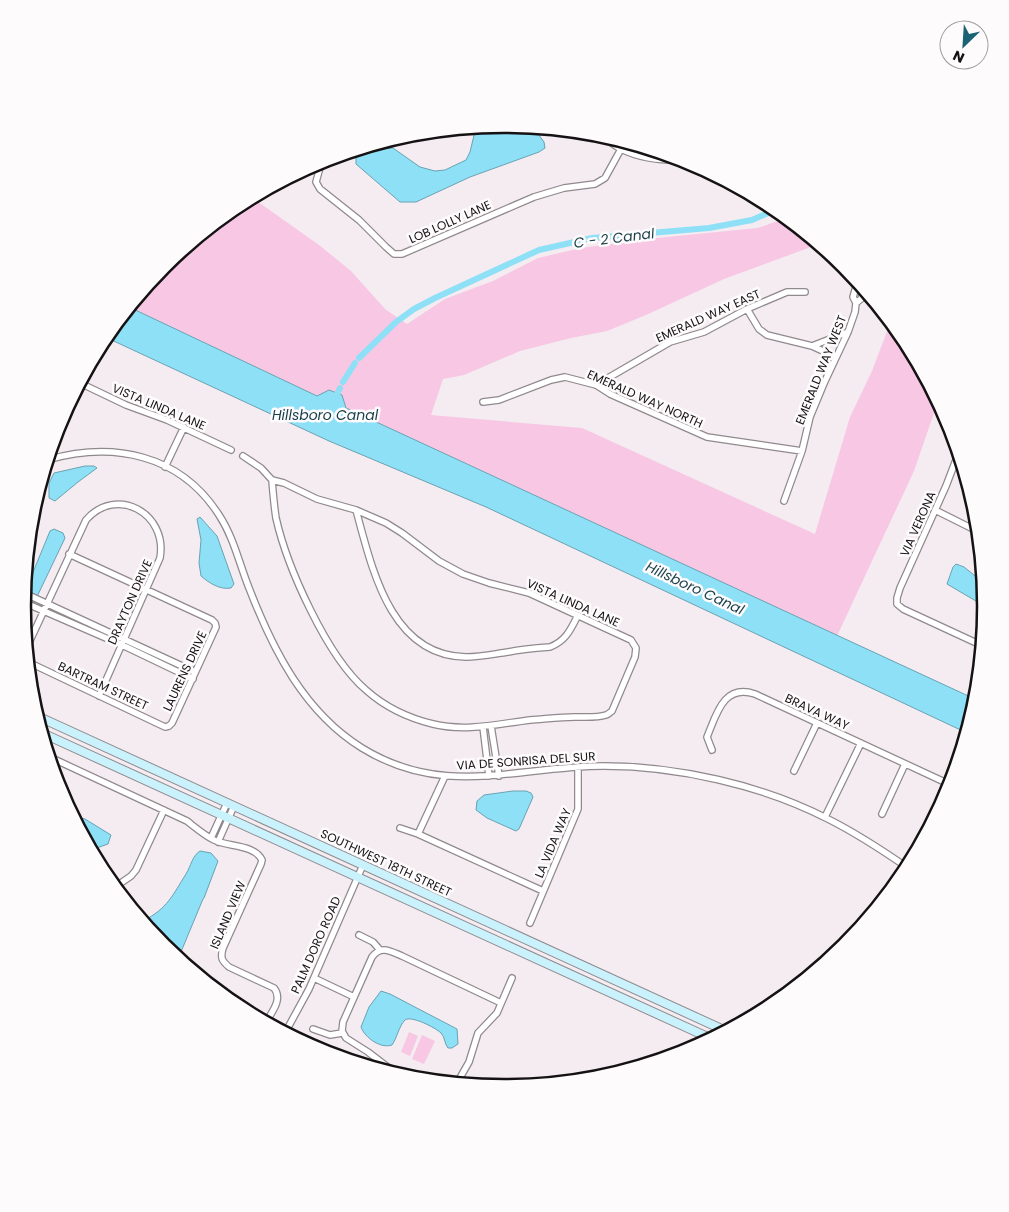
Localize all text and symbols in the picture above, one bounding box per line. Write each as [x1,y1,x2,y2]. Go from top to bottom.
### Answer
north arrow [939,20,989,70]
text: N [950,45,968,68]
street label: LOB LOLLY LANE [406,196,494,247]
water label: C - 2 Canal [572,223,656,253]
street label: EMERALD WAY EAST [653,285,763,346]
street label: EMERALD WAY WEST [791,312,850,427]
street label: EMERALD WAY NORTH [585,365,706,432]
street label: VISTA LINDA LANE [110,379,209,434]
water label: Hillsboro Canal [272,405,379,425]
street label: VIA VERONA [896,488,940,559]
water label: Hillsboro Canal [643,556,748,620]
street label: DRAYTON DRIVE [103,557,156,647]
street label: VISTA LINDA LANE [524,574,622,631]
street label: LAURENS DRIVE [159,628,211,714]
street label: BARTRAM STREET [55,657,152,714]
street label: BRAVA WAY [782,689,852,734]
street label: VIA DE SONRISA DEL SUR [456,747,596,774]
street label: LA VIDA WAY [530,805,575,880]
street label: SOUTHWEST 18TH STREET [318,825,455,901]
street label: ISLAND VIEW [206,878,250,951]
street label: PALM DORO ROAD [286,893,345,996]

